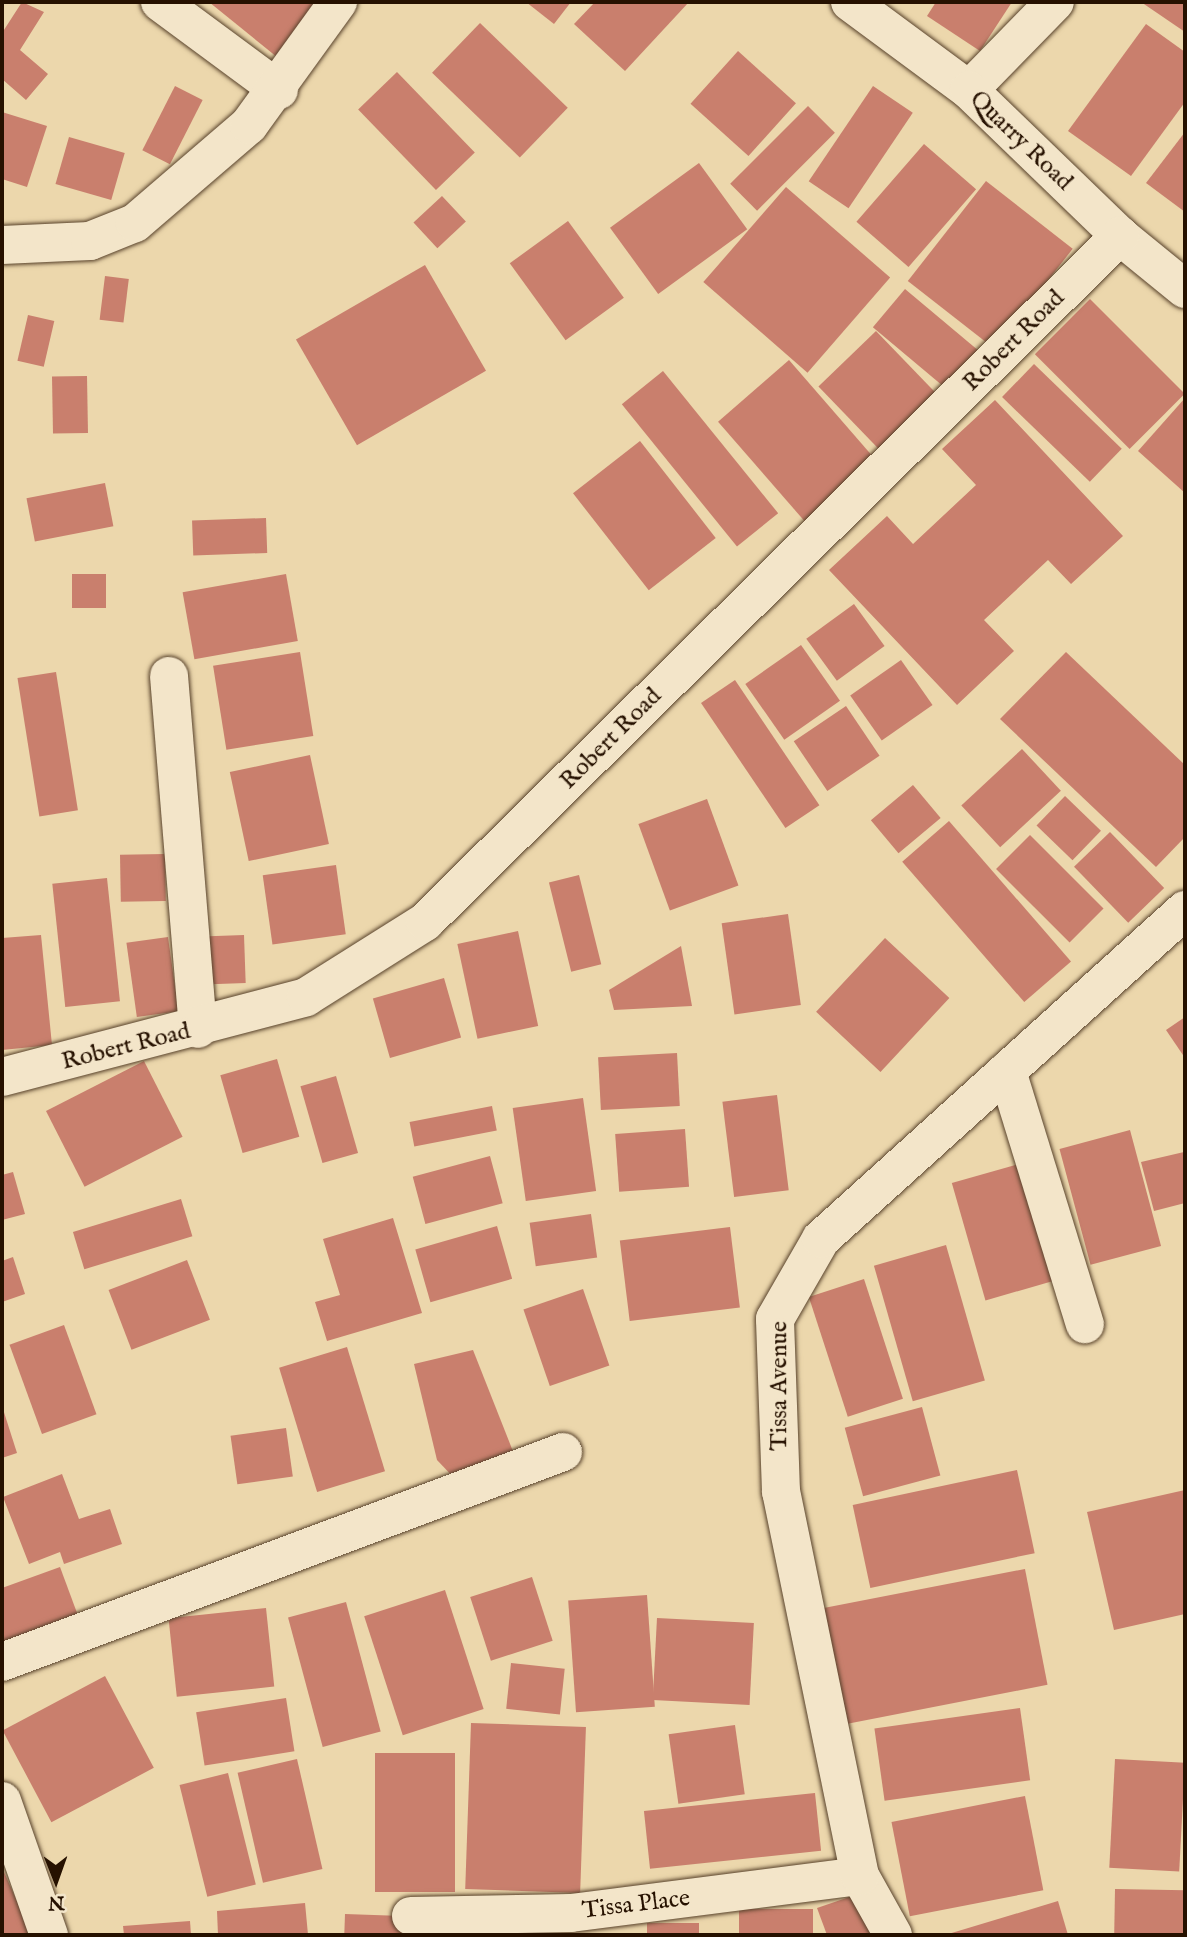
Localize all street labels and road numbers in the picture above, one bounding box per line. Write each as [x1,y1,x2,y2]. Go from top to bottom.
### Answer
street label: Quarry Road [964,85,1078,197]
street label: Robert Road [957,284,1071,398]
street label: Robert Road [554,682,668,796]
street label: Robert Road [59,1017,193,1077]
street label: Tissa Avenue [766,1321,794,1451]
street label: Tissa Place [580,1884,692,1926]

